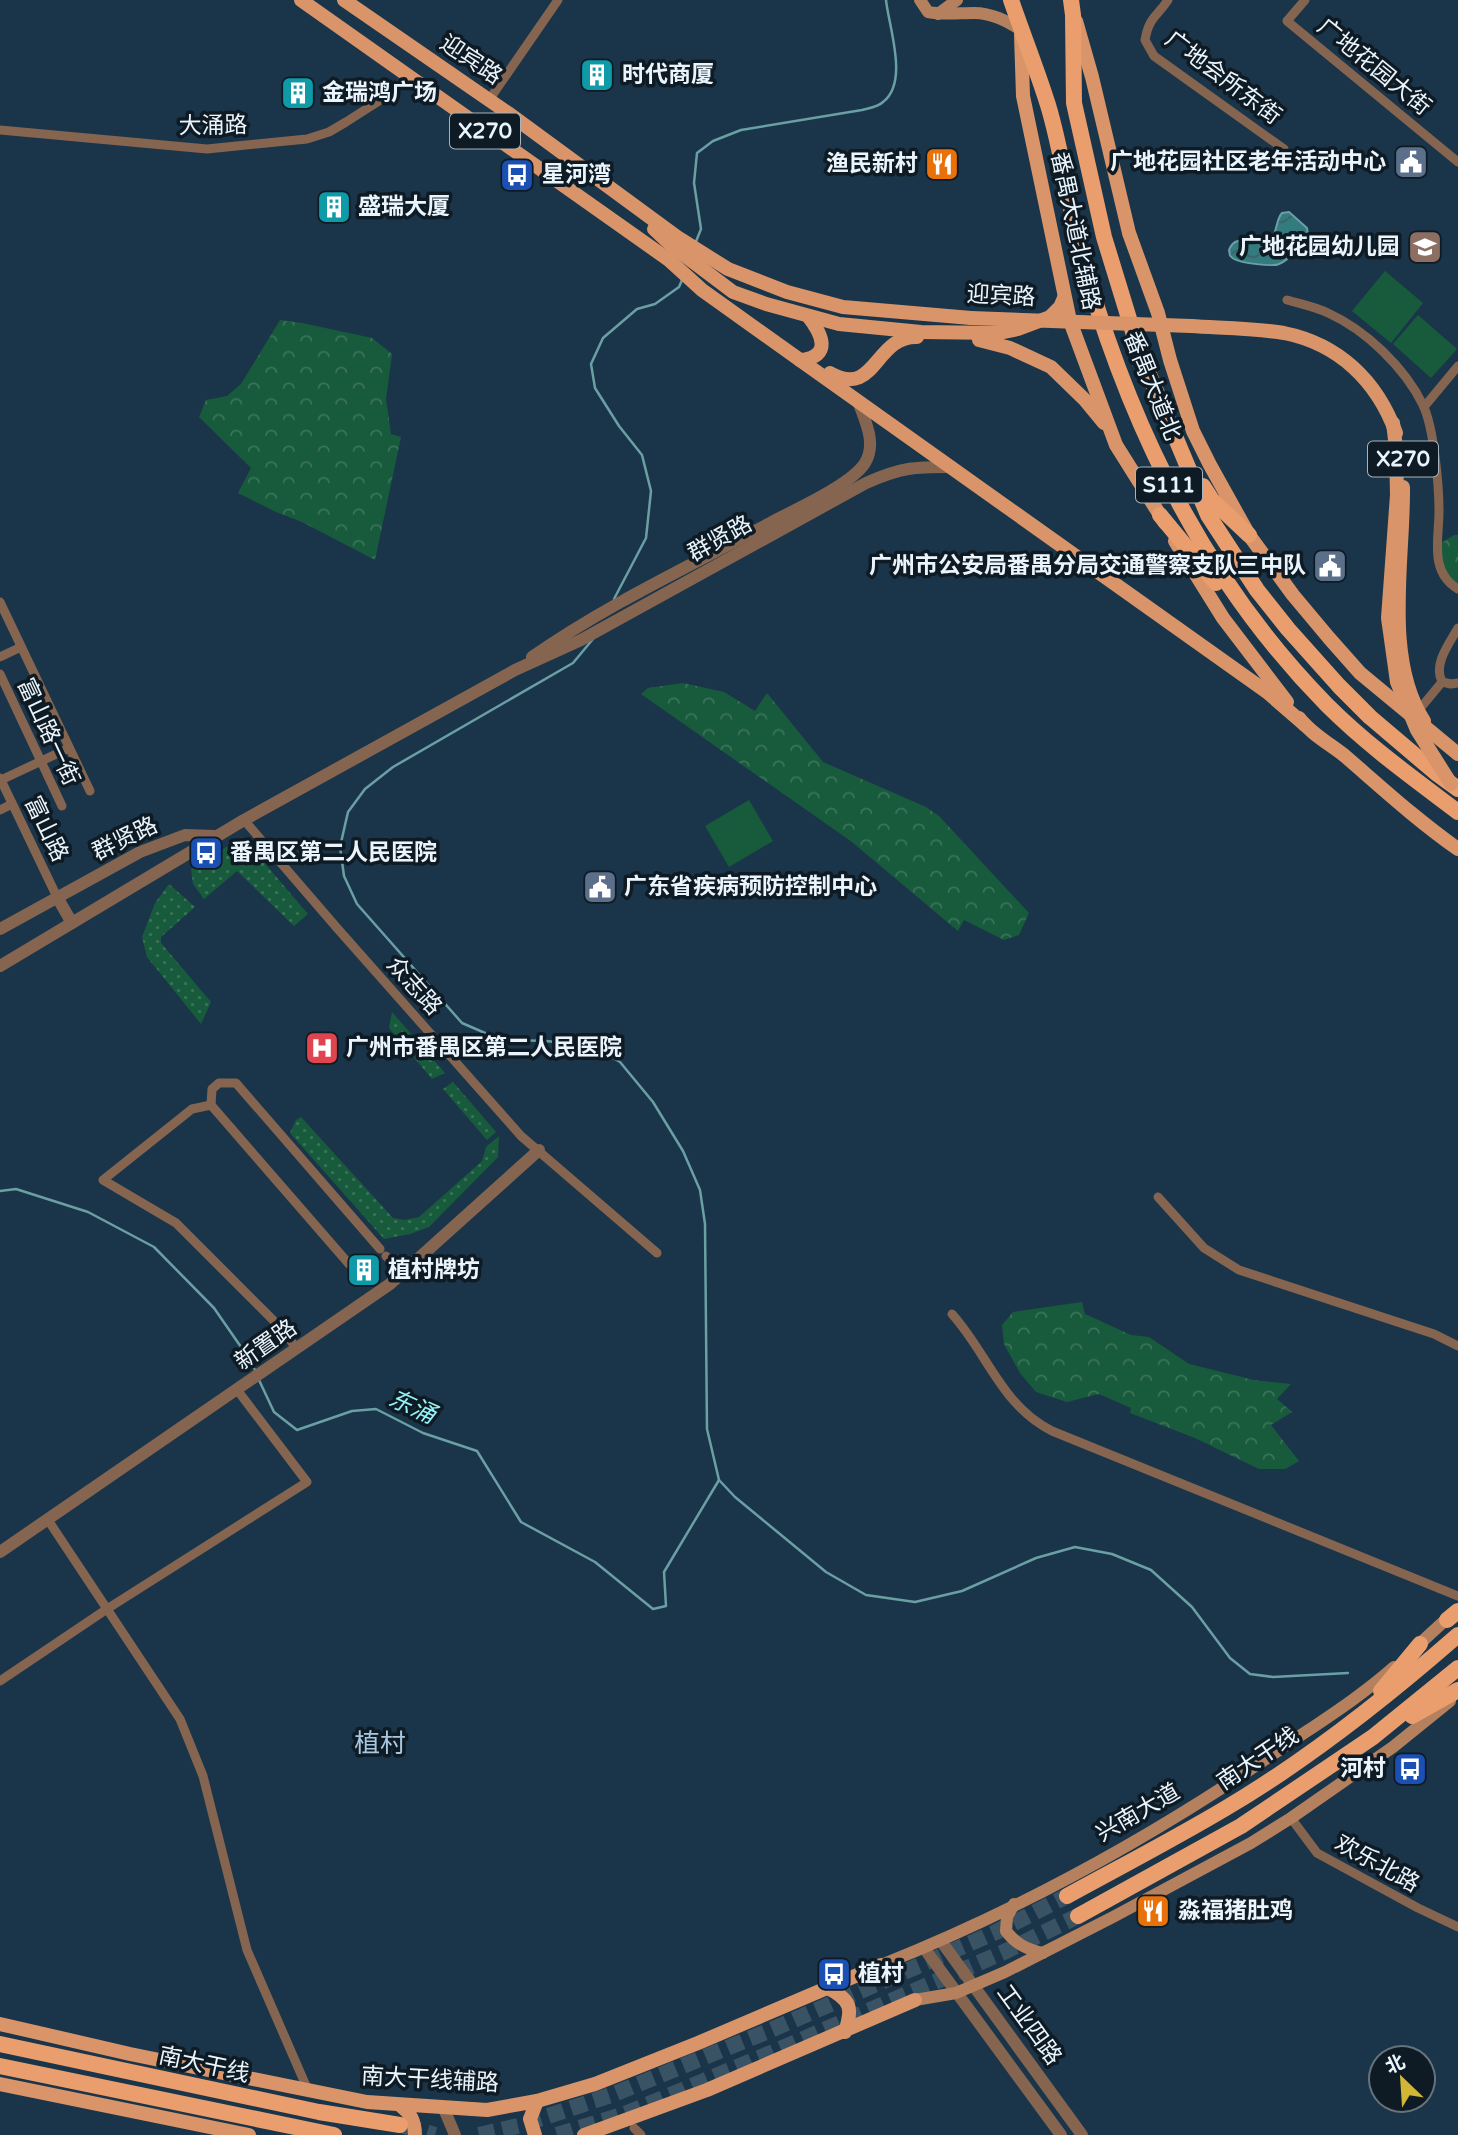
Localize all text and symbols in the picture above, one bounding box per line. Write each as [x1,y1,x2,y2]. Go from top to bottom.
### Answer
street label: 广地花园大街 [1312,13,1436,121]
street label: 广地会所东街 [1159,25,1287,131]
street label: 迎宾路 [435,29,507,91]
building icon: 时代商厦 [578,56,616,94]
place label: 时代商厦 [622,61,714,89]
building icon: 金瑞鸿广场 [279,74,317,112]
place label: 金瑞鸿广场 [322,79,437,107]
street label: 大涌路 [178,111,248,141]
road number: X270 [450,114,520,148]
public building icon: 广地花园社区老年活动中心 [1392,143,1430,181]
restaurant icon: 渔民新村 [923,145,961,183]
place label: 广地花园社区老年活动中心 [1110,148,1386,176]
street label: 番禺大道北辅路 [1045,149,1105,313]
place label: 渔民新村 [826,150,918,178]
bus stop icon: 星河湾 [498,156,536,194]
place label: 星河湾 [542,161,611,189]
building icon: 盛瑞大厦 [315,188,353,226]
place label: 盛瑞大厦 [358,193,450,221]
school or university icon: 广地花园幼儿园 [1406,228,1444,266]
place label: 广地花园幼儿园 [1239,233,1400,261]
street label: 迎宾路 [966,280,1036,312]
street label: 番禺大道北 [1117,327,1187,445]
road number: X270 [1368,442,1438,476]
road number: S111 [1136,468,1202,503]
street label: 群贤路 [683,510,757,568]
public building icon: 广州市公安局番禺分局交通警察支队三中队 [1311,547,1349,585]
place label: 广州市公安局番禺分局交通警察支队三中队 [869,552,1306,580]
street label: 富山路一街 [11,674,85,790]
street label: 富山路 [18,792,74,866]
street label: 群贤路 [88,811,162,867]
bus stop icon: 番禺区第二人民医院 [187,834,225,872]
place label: 番禺区第二人民医院 [230,839,437,867]
public building icon: 广东省疾病预防控制中心 [581,868,619,906]
place label: 广东省疾病预防控制中心 [624,873,877,901]
street label: 众志路 [381,951,447,1021]
hospital icon: 广州市番禺区第二人民医院 [303,1029,341,1067]
place label: 广州市番禺区第二人民医院 [346,1034,622,1062]
building icon: 植村牌坊 [345,1251,383,1289]
place label: 植村牌坊 [388,1256,480,1284]
street label: 新置路 [230,1314,302,1376]
water label: 东涌 [384,1384,443,1431]
street label: 南大干线 [1212,1722,1304,1796]
district label: 植村 [354,1728,406,1759]
bus stop icon: 河村 [1391,1750,1429,1788]
place label: 河村 [1340,1755,1386,1783]
street label: 兴南大道 [1091,1778,1185,1848]
street label: 欢乐北路 [1330,1829,1424,1899]
restaurant icon: 淼福猪肚鸡 [1134,1892,1172,1930]
place label: 淼福猪肚鸡 [1178,1897,1293,1925]
bus stop icon: 植村 [815,1955,853,1993]
place label: 植村 [858,1960,904,1988]
street label: 工业四路 [991,1980,1067,2070]
street label: 南大干线 [156,2042,252,2088]
north arrow [1367,2044,1437,2114]
text: 北 [1382,2051,1409,2078]
street label: 南大干线辅路 [360,2062,500,2098]

